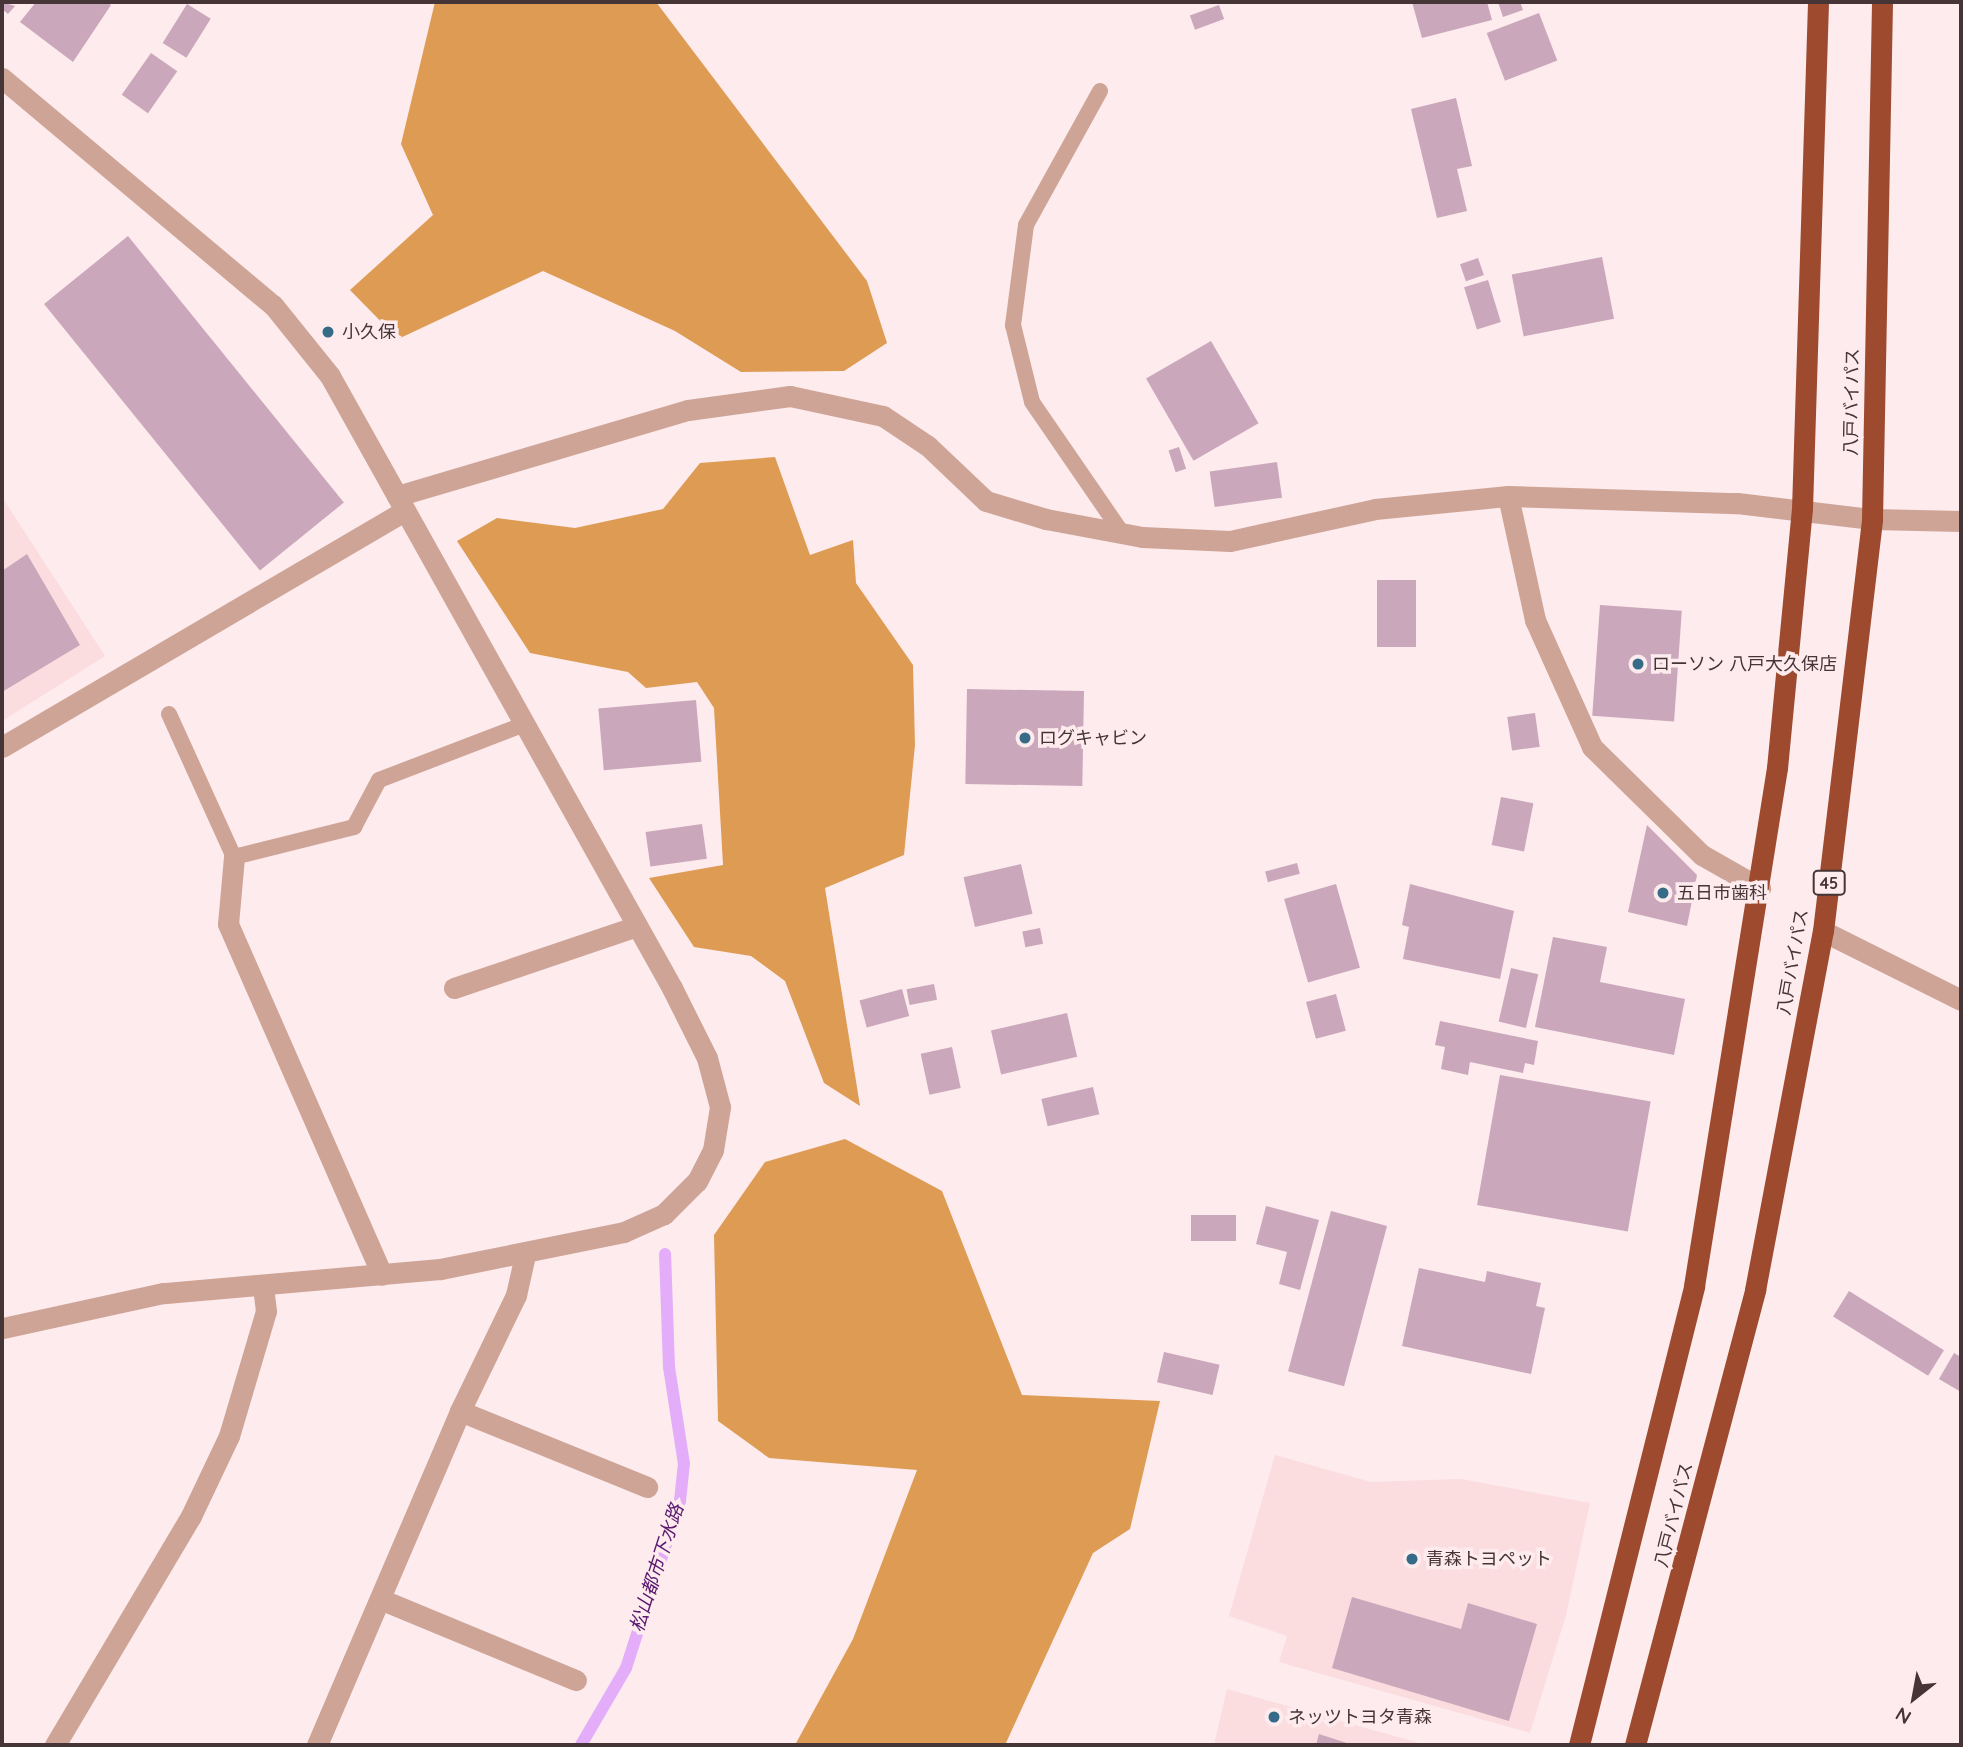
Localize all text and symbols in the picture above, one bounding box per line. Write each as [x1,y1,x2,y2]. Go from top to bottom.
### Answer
place label: 小久保 [342,321,396,343]
marker: 小久保 [320,324,336,340]
street label: 八戸バイパス [1840,348,1864,456]
place label: ローソン 八戸大久保店 [1652,653,1837,675]
marker: ローソン 八戸大久保店 [1630,656,1646,672]
place label: ログキャビン [1039,727,1147,749]
marker: ログキャビン [1017,730,1033,746]
road number: 45 [1812,870,1846,896]
place label: 五日市歯科 [1677,882,1767,904]
marker: 五日市歯科 [1655,885,1671,901]
street label: 八戸バイパス [1773,907,1813,1017]
street label: 八戸バイパス [1650,1460,1698,1570]
water label: 松山都市下水路 [626,1501,688,1635]
place label: 青森トヨペット [1426,1548,1552,1570]
marker: 青森トヨペット [1404,1551,1420,1567]
north arrow [1879,1663,1949,1733]
text: N [1891,1702,1915,1730]
place label: ネッツトヨタ青森 [1288,1706,1432,1728]
marker: ネッツトヨタ青森 [1266,1709,1282,1725]

